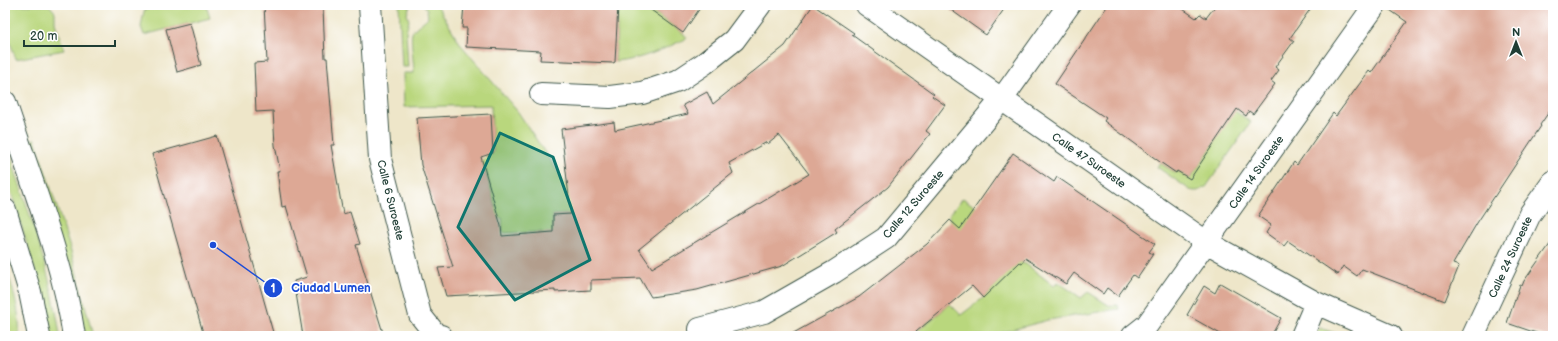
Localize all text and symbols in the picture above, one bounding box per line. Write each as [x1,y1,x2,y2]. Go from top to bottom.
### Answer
scale bar [24,22,115,48]
north arrow [1496,22,1536,62]
text: N [1512,26,1520,39]
text: 20 m [30,29,57,44]
street label: Calle 47 Suroeste [1049,130,1128,191]
street label: Calle 14 Suroeste [1226,133,1287,211]
street label: Calle 6 Suroeste [374,159,407,242]
street label: Calle 12 Suroeste [880,167,947,241]
street label: Calle 24 Suroeste [1486,214,1535,300]
callout: Ciudad Lumen [263,276,378,300]
text: 1 [270,281,276,296]
text: Ciudad Lumen [291,281,371,296]

